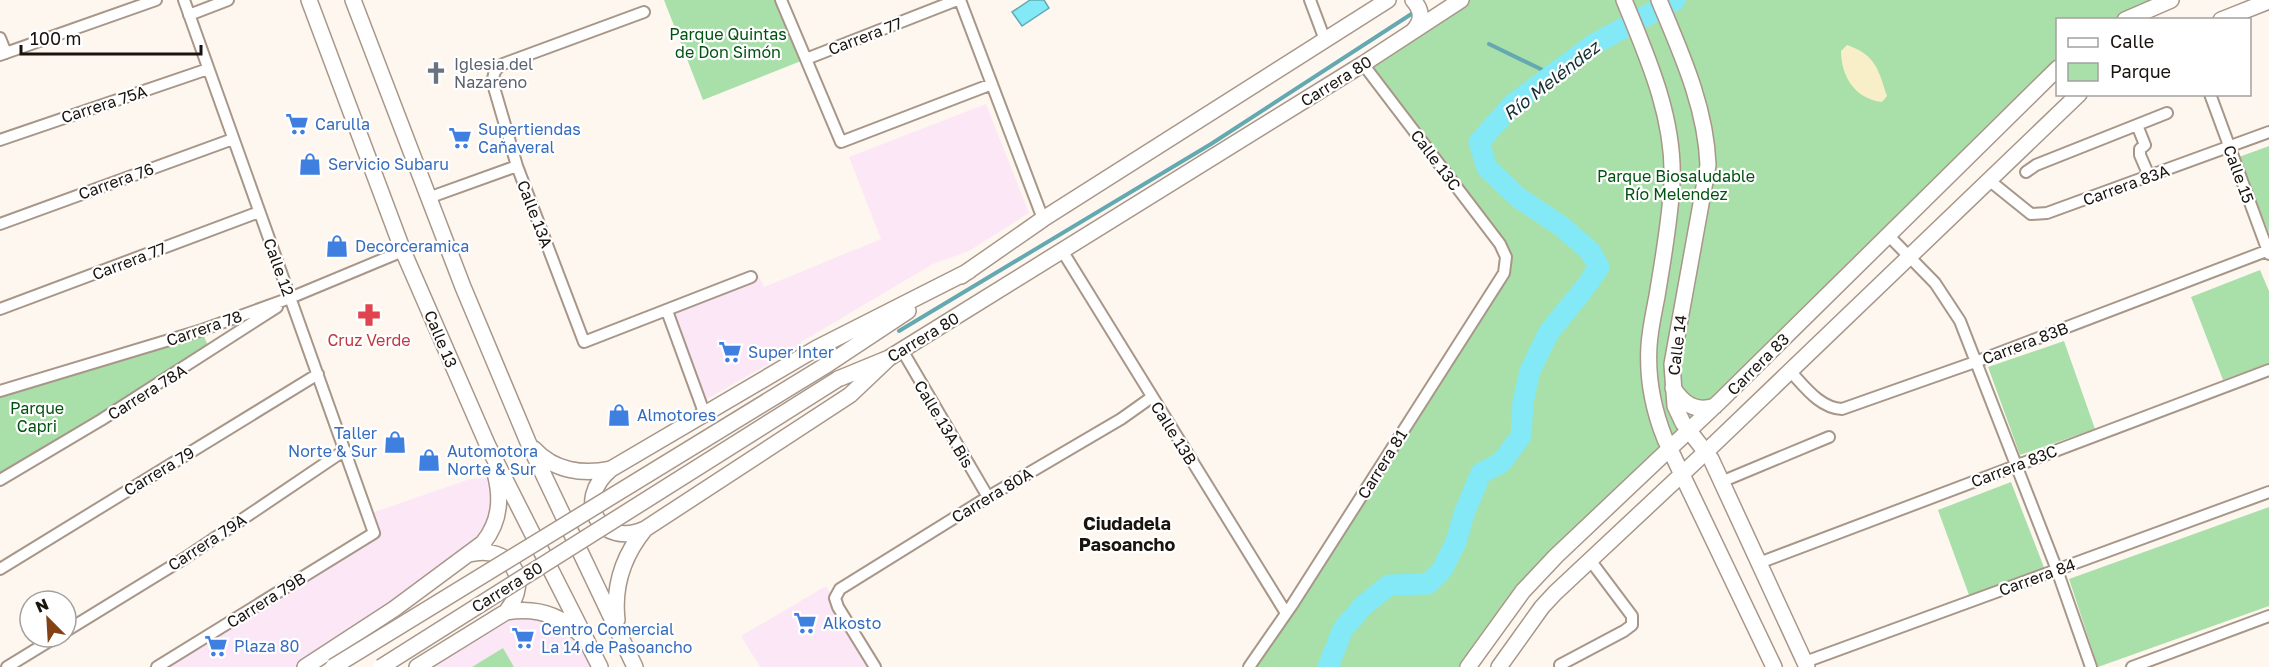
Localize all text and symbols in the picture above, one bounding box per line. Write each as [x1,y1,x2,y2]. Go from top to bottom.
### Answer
street label: Carrera 77 [825,13,905,59]
scale bar [21,18,201,56]
legend [2056,18,2251,96]
park label: Parque Quintas de Don Simón [669,24,787,62]
text: 100 m [30,27,81,49]
text: Calle [2110,30,2154,52]
water label: Río Meléndez [1498,34,1605,124]
street label: Carrera 80 [1297,51,1375,111]
place label: Iglesia del Nazareno [454,54,533,92]
church icon: Iglesia del Nazareno [423,60,449,86]
text: Parque [2110,60,2171,82]
street label: Carrera 75A [59,81,150,127]
supermarket icon: Carulla [284,111,310,137]
place label: Carulla [315,114,370,134]
place label: Supertiendas Cañaveral [478,119,581,157]
supermarket icon: Supertiendas Cañaveral [447,125,473,151]
street label: Calle 13C [1407,126,1466,195]
street label: Calle 15 [2219,142,2259,206]
shop icon: Servicio Subaru [297,151,323,177]
place label: Servicio Subaru [328,154,449,174]
street label: Carrera 76 [76,158,156,204]
street label: Carrera 83A [2080,160,2172,210]
park label: Parque Biosaludable Río Melendez [1597,166,1755,204]
street label: Calle 13A [513,177,557,251]
shop icon: Decorceramica [324,233,350,259]
street label: Calle 12 [259,235,299,299]
place label: Decorceramica [355,236,469,256]
street label: Carrera 77 [89,238,169,284]
pharmacy icon: Cruz Verde [356,302,382,328]
street label: Carrera 78 [163,306,245,350]
street label: Calle 13 [420,307,462,371]
street label: Carrera 80 [883,308,963,366]
street label: Calle 14 [1663,314,1691,376]
street label: Carrera 83B [1979,317,2071,369]
street label: Carrera 83 [1723,329,1793,399]
place label: Cruz Verde [327,330,411,350]
supermarket icon: Super Inter [717,339,743,365]
place label: Super Inter [748,342,834,362]
street label: Carrera 78A [104,360,191,424]
street label: Calle 13A Bis [910,377,978,471]
park label: Parque Capri [10,398,64,436]
street label: Calle 13B [1147,398,1201,468]
shop icon: Almotores [606,402,632,428]
place label: Almotores [637,405,716,425]
place label: Taller Norte & Sur [288,423,377,461]
street label: Carrera 81 [1353,425,1411,502]
shop icon: Taller Norte & Sur [382,429,408,455]
street label: Carrera 83C [1968,440,2060,492]
place label: Automotora Norte & Sur [447,441,538,479]
street label: Carrera 79 [120,442,198,500]
shop icon: Automotora Norte & Sur [416,447,442,473]
street label: Carrera 80A [948,463,1036,527]
street label: Carrera 79A [164,509,250,575]
district label: Ciudadela Pasoancho [1079,512,1175,555]
street label: Carrera 84 [1996,554,2078,600]
street label: Carrera 80 [468,557,546,617]
street label: Carrera 79B [223,568,309,632]
north arrow [18,589,78,649]
text: N [32,594,52,617]
supermarket icon: Alkosto [792,610,818,636]
place label: Alkosto [823,613,881,633]
place label: Centro Comercial La 14 de Pasoancho [541,619,692,657]
supermarket icon: Centro Comercial La 14 de Pasoancho [510,625,536,651]
supermarket icon: Plaza 80 [203,633,229,659]
place label: Plaza 80 [234,636,300,656]

